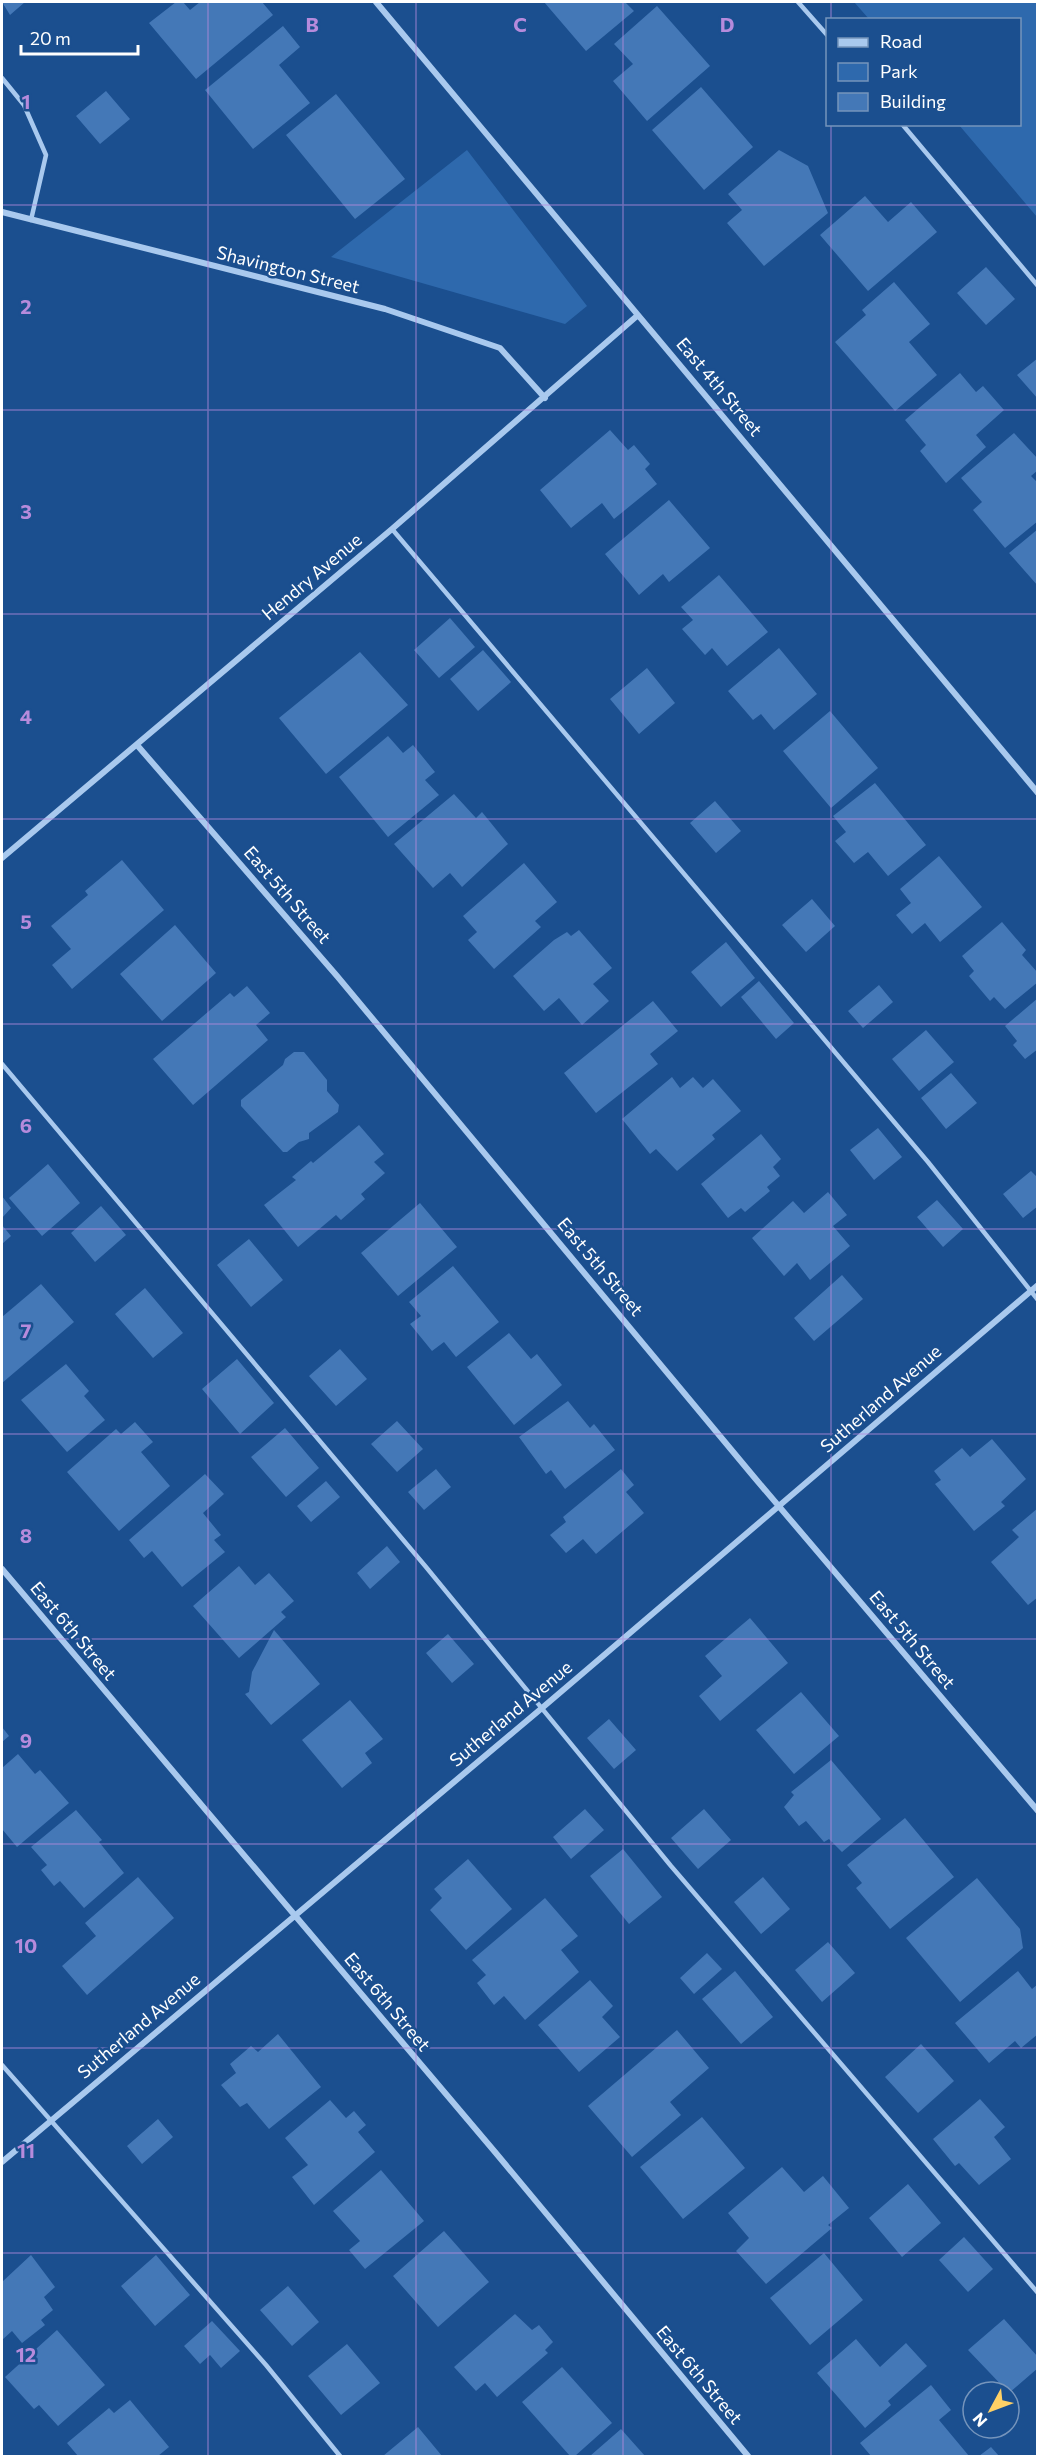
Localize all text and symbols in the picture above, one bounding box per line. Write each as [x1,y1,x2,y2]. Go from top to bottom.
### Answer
text: B [305,12,319,36]
text: C [513,12,527,36]
text: D [720,12,734,36]
scale bar [21,18,138,56]
legend [826,18,1021,126]
text: 20 m [30,27,71,49]
text: Road [880,30,922,52]
text: Park [880,60,918,82]
text: 1 [21,89,31,113]
text: Building [880,90,946,112]
street label: Shavington Street [214,241,362,297]
text: 2 [20,294,32,318]
street label: East 4th Street [672,333,767,440]
text: 3 [20,499,32,523]
street label: Hendry Avenue [257,528,366,624]
text: 4 [20,704,32,728]
street label: East 5th Street [240,841,336,947]
text: 5 [20,909,32,933]
text: 6 [20,1113,32,1137]
street label: East 5th Street [553,1213,648,1320]
text: 7 [21,1318,32,1342]
street label: Sutherland Avenue [815,1340,945,1457]
text: 8 [20,1523,32,1547]
street label: East 6th Street [26,1577,121,1684]
street label: East 5th Street [865,1586,960,1693]
street label: Sutherland Avenue [445,1656,576,1771]
text: 9 [20,1728,32,1752]
text: 10 [15,1933,37,1957]
street label: East 6th Street [340,1948,435,2055]
street label: Sutherland Avenue [73,1968,204,2083]
text: 11 [17,2138,35,2162]
street label: East 6th Street [652,2321,747,2428]
text: 12 [16,2342,36,2366]
north arrow [961,2380,1021,2440]
text: N [968,2409,990,2431]

